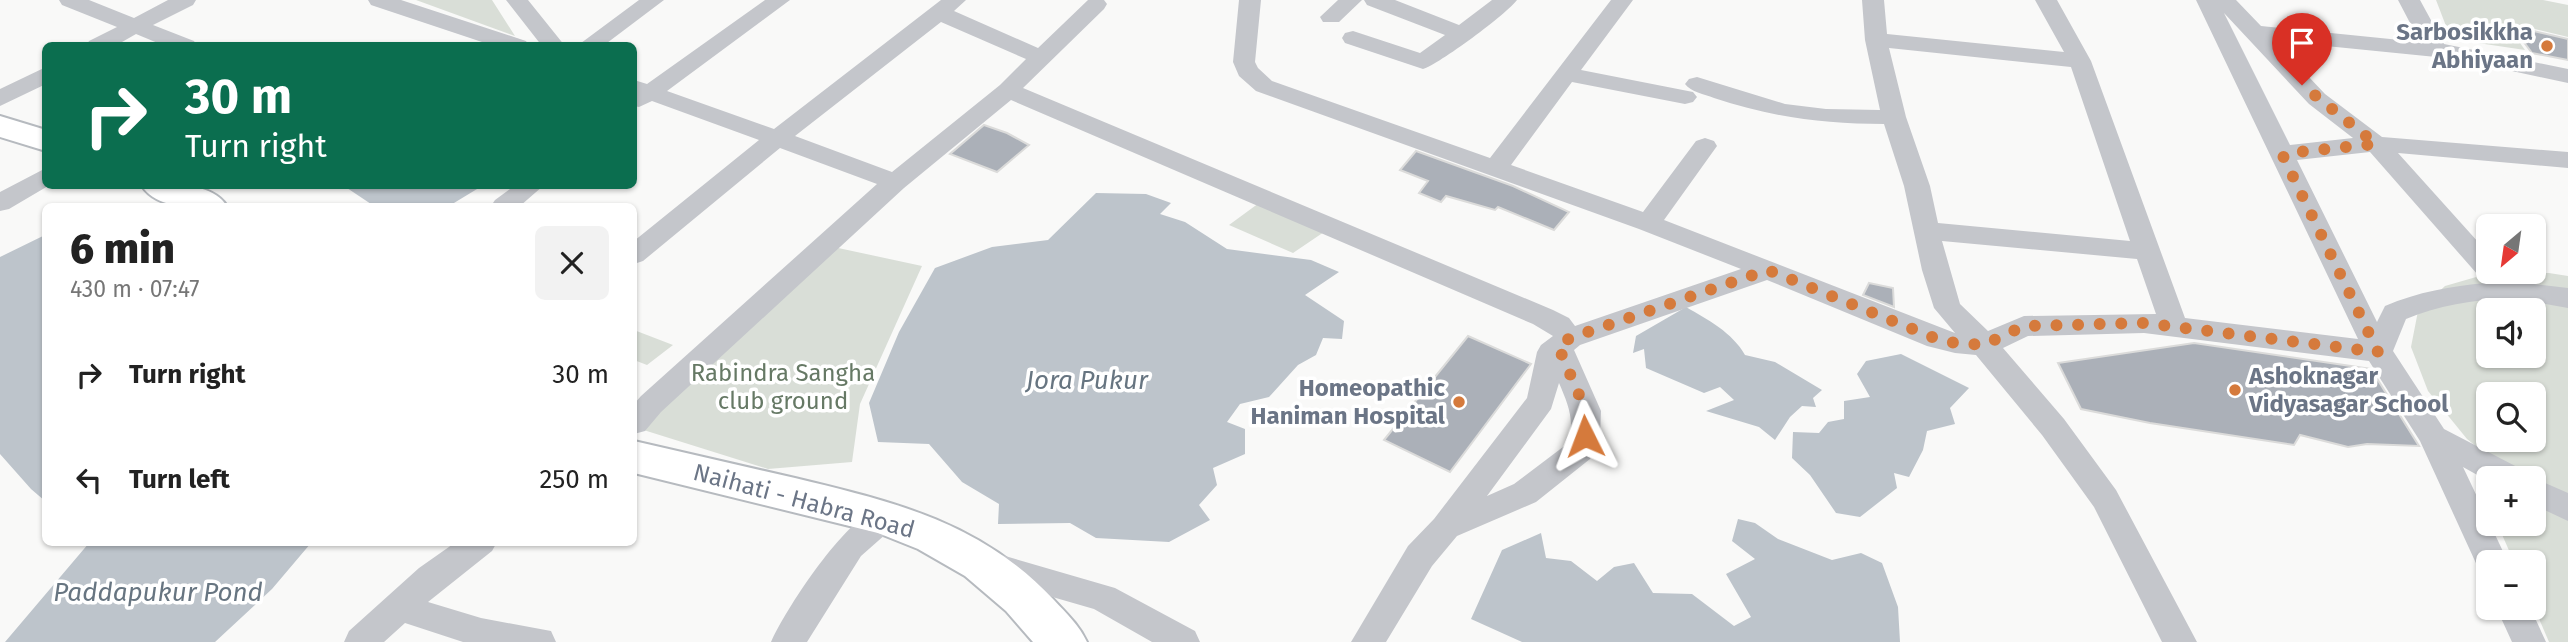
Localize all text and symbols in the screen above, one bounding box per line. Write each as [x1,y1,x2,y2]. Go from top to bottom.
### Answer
pin [2272,13,2332,85]
place label: Sarbosikkha Abhiyaan [2396,18,2533,74]
icon: arrive [2283,24,2321,62]
marker: Sarbosikkha Abhiyaan [2539,38,2555,54]
text: 30 m [185,67,292,126]
icon: right [70,70,161,161]
text: Turn right [185,127,327,165]
north arrow [2476,214,2546,284]
map controls [2476,214,2546,620]
text: 6 min [70,224,175,274]
button: close [535,226,609,300]
text: 430 m · 07:47 [70,275,200,303]
button: sound [2476,298,2546,368]
icon: right [70,356,108,394]
text: Turn right [129,359,246,390]
text: 30 m [552,359,609,390]
park label: Rabindra Sangha club ground [691,359,875,415]
place label: Ashoknagar Vidyasagar School [2248,362,2449,418]
water label: Jora Pukur [1024,365,1149,396]
place label: Homeopathic Haniman Hospital [1251,374,1446,430]
marker: Ashoknagar Vidyasagar School [2227,382,2243,398]
button: search [2476,382,2546,452]
marker: Homeopathic Haniman Hospital [1451,394,1467,410]
position arrow [1548,399,1622,473]
street label: Naihati - Habra Road [690,458,918,544]
icon: left [70,461,108,499]
text: Turn left [129,464,230,495]
text: 250 m [539,464,609,495]
button: + [2476,466,2546,536]
button: − [2476,550,2546,620]
water label: Paddapukur Pond [53,577,263,608]

